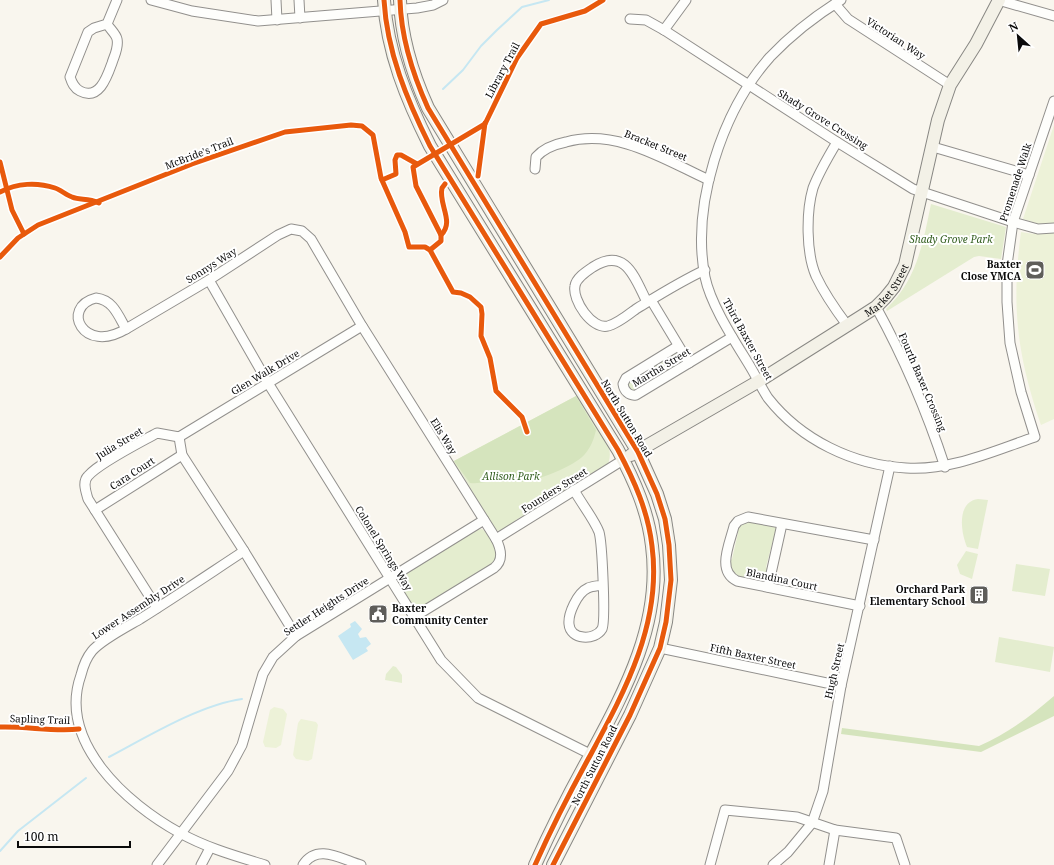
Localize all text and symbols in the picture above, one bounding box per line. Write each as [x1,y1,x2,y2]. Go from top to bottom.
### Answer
street label: Victorian Way [864,14,928,62]
north arrow [998,16,1038,56]
text: N [1006,18,1021,35]
street label: Library Trail [481,40,523,100]
street label: Shady Grove Crossing [775,86,871,153]
street label: Bracket Street [622,126,690,164]
street label: McBride's Trail [163,134,235,172]
street label: Promenade Walk [996,141,1034,223]
park label: Shady Grove Park [909,232,993,246]
street label: Sonnys Way [183,244,239,286]
place label: Baxter Close YMCA [961,257,1022,283]
sports icon: Baxter Close YMCA [1024,259,1046,281]
street label: Market Street [862,261,912,320]
street label: Third Baxter Street [720,296,776,383]
street label: Fourth Baxer Crossing [896,330,950,434]
street label: Martha Street [629,344,693,390]
street label: Glen Walk Drive [228,346,302,398]
street label: North Sutton Road [598,377,656,459]
street label: Elis Way [427,415,461,457]
street label: Julia Street [92,423,145,463]
street label: Cara Court [107,453,158,493]
street label: Founders Street [518,464,590,516]
park label: Allison Park [481,469,540,483]
street label: Colonel Springs Way [352,503,416,593]
street label: Blandina Court [745,565,819,593]
street label: Lower Assembly Drive [89,572,187,642]
street label: Settler Heights Drive [281,573,371,639]
place label: Orchard Park Elementary School [870,582,966,608]
building icon: Orchard Park Elementary School [968,584,990,606]
place label: Baxter Community Center [392,601,489,627]
public building icon: Baxter Community Center [367,603,389,625]
street label: Fifth Baxter Street [709,640,798,672]
street label: Hugh Street [821,641,847,700]
street label: Sapling Trail [10,711,70,727]
street label: North Sutton Road [568,722,620,808]
scale bar [18,823,130,849]
text: 100 m [24,828,59,845]

